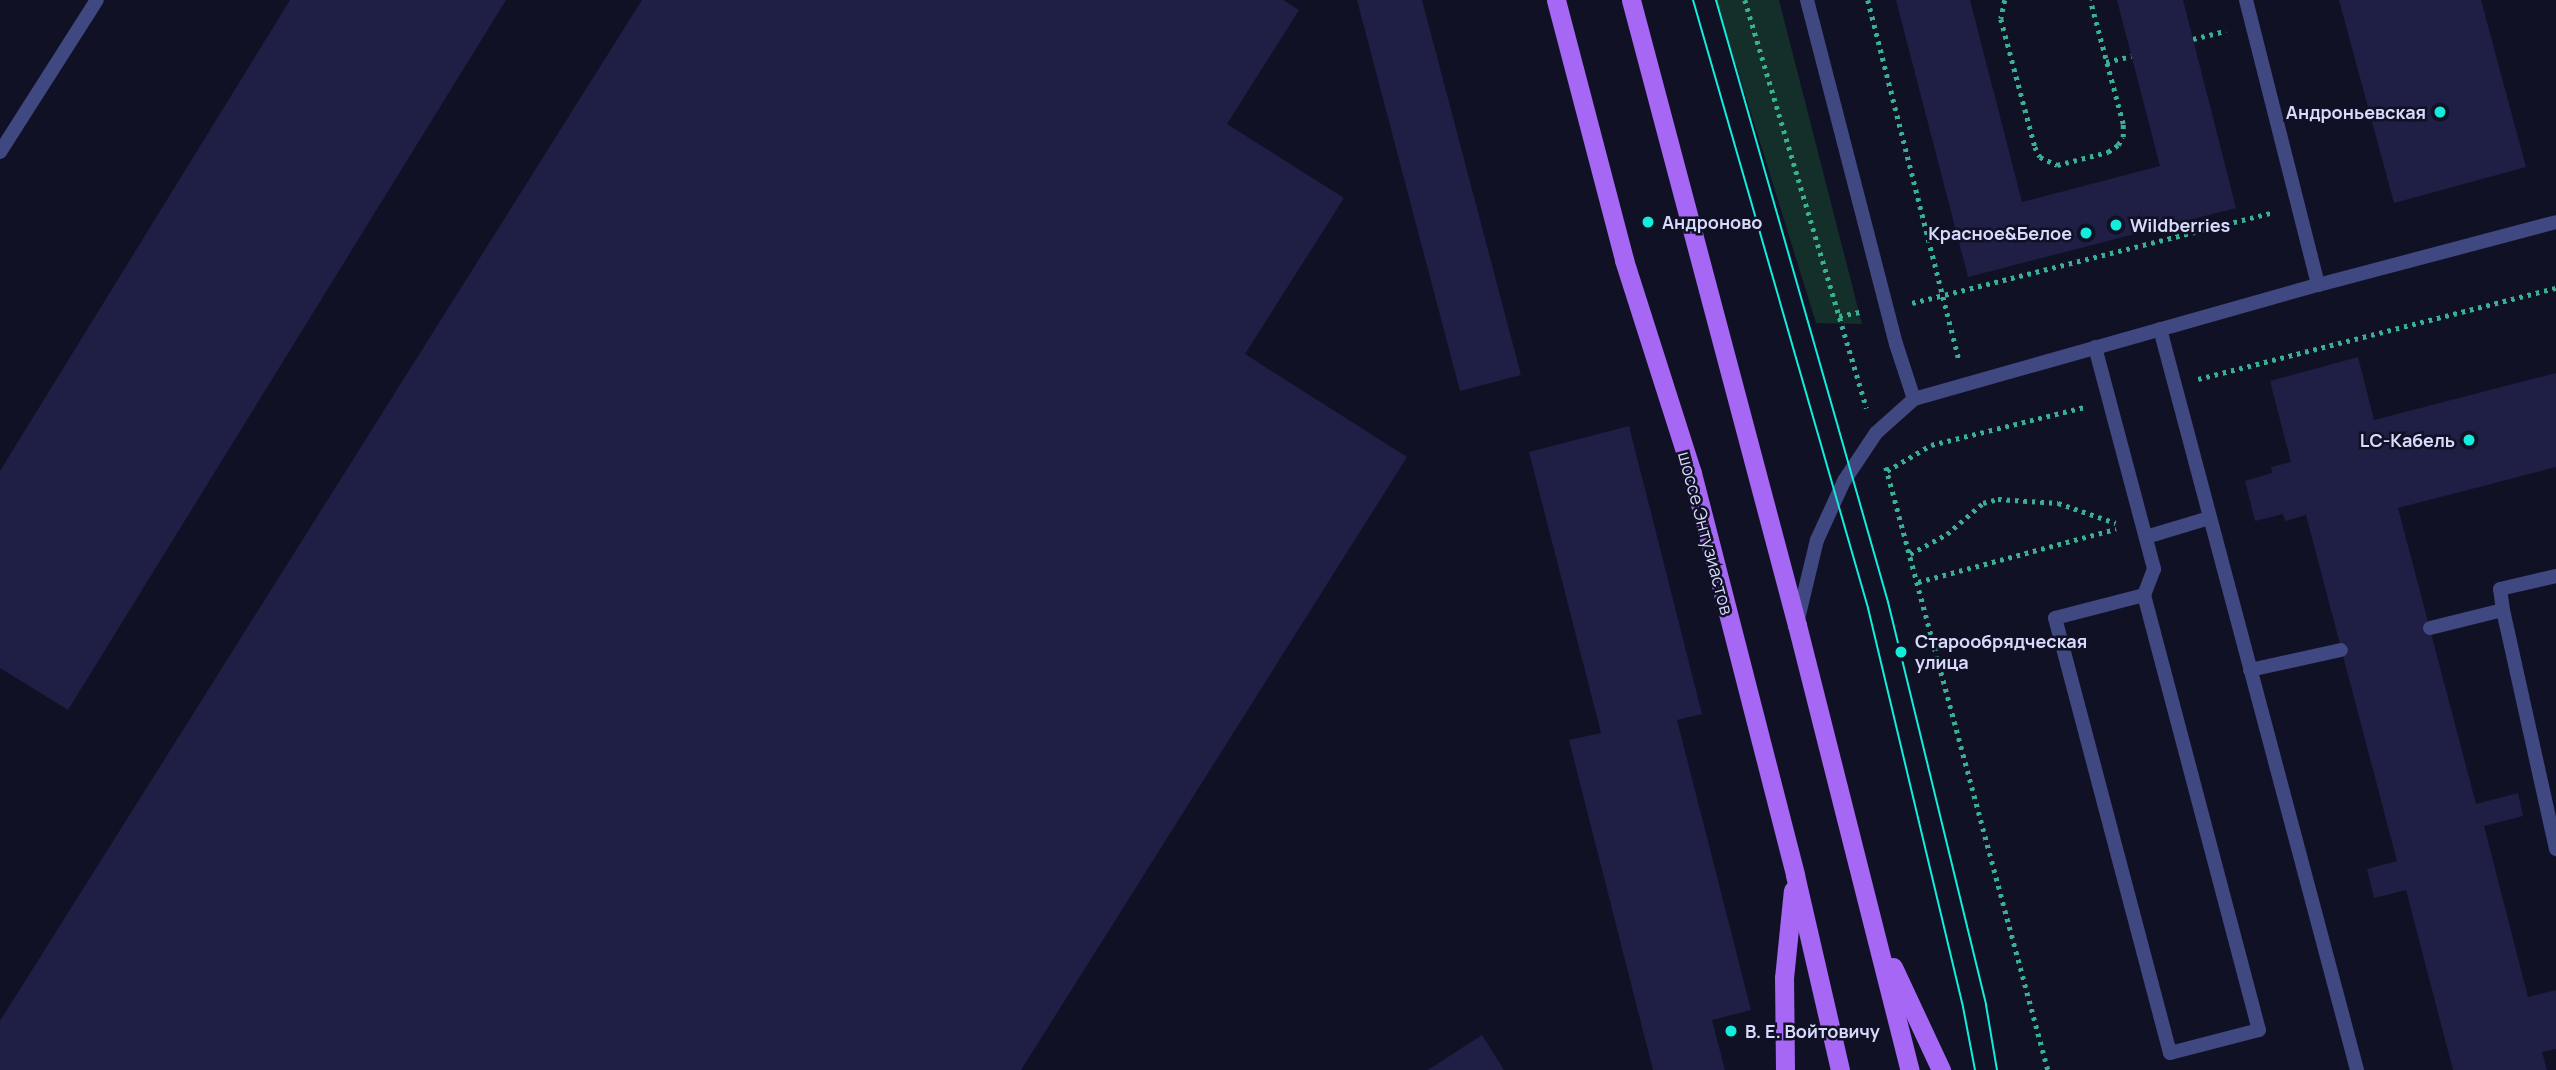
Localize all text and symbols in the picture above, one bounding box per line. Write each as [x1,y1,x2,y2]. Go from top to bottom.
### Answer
place label: Андроньевская [2286,101,2426,123]
marker: Андроньевская [2432,104,2448,120]
place label: Андроново [1662,211,1762,233]
marker: Андроново [1640,214,1656,230]
place label: Wildberries [2130,214,2230,236]
marker: Wildberries [2108,217,2124,233]
place label: Красное&Белое [1928,222,2072,244]
marker: Красное&Белое [2078,225,2094,241]
place label: LC-Кабель [2360,429,2455,451]
marker: LC-Кабель [2461,432,2477,448]
street label: шоссе Энтузиастов [1674,449,1738,617]
place label: Старообрядческая улица [1915,631,2087,674]
marker: Старообрядческая улица [1893,644,1909,660]
place label: В. Е. Войтовичу [1745,1020,1880,1042]
marker: В. Е. Войтовичу [1723,1023,1739,1039]

